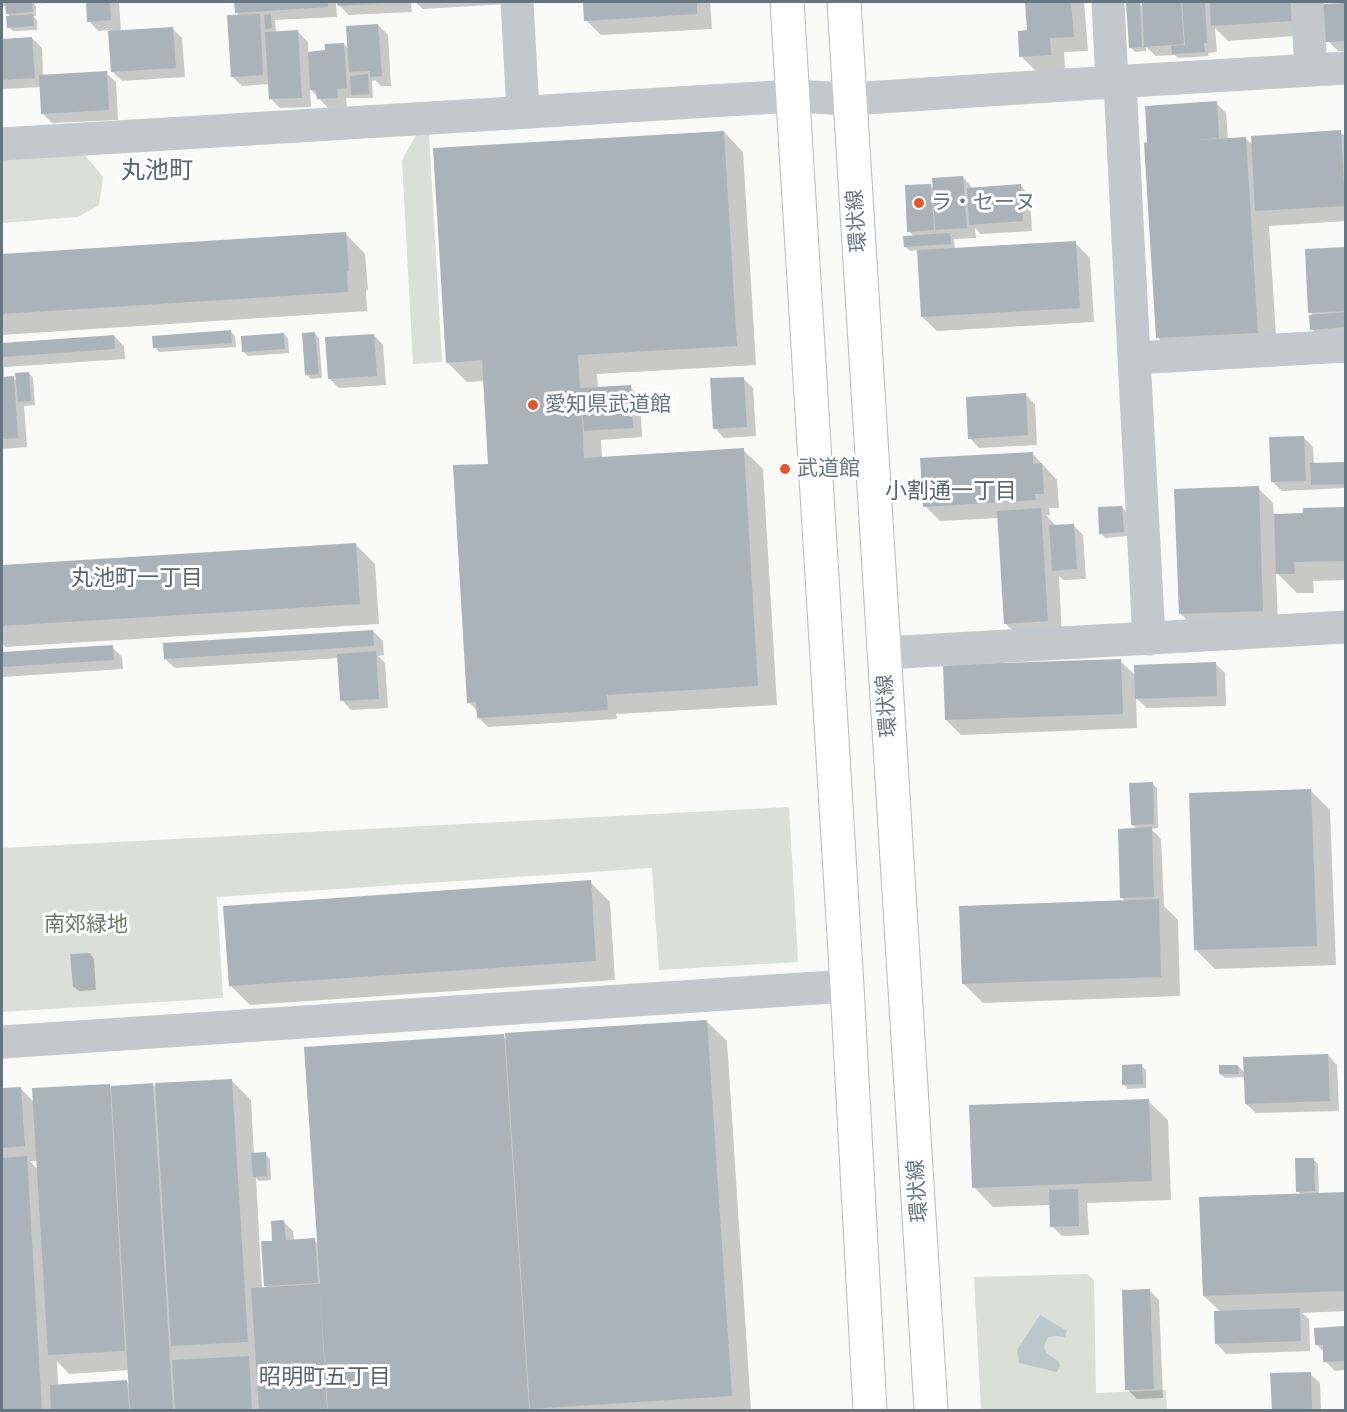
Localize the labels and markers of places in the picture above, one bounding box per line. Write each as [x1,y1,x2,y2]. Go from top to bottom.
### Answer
place label: ラ・セーヌ [931,190,1036,216]
marker: ラ・セーヌ [912,196,926,210]
place label: 愛知県武道館 [545,392,671,418]
marker: 愛知県武道館 [526,398,540,412]
place label: 武道館 [797,456,860,482]
marker: 武道館 [778,462,792,476]

